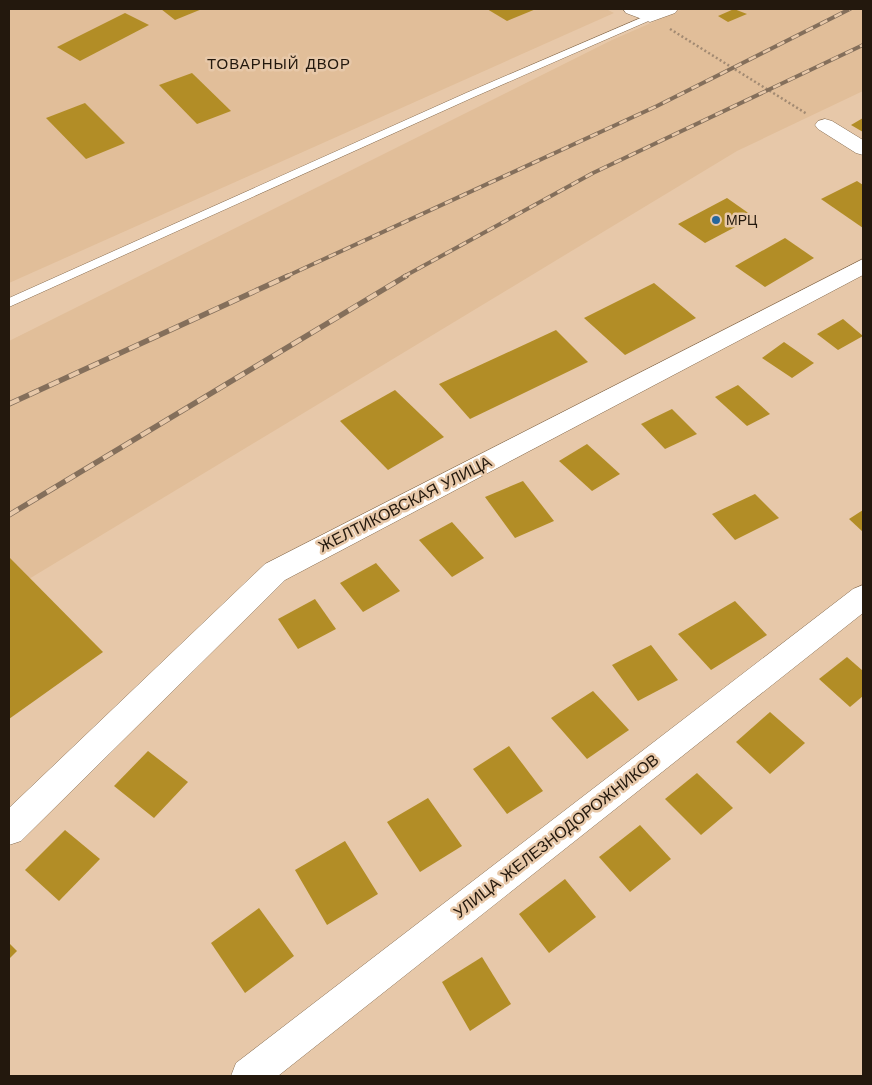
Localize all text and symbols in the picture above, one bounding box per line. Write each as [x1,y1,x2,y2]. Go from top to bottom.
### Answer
district label: ТОВАРНЫЙ ДВОР [207,55,351,73]
place label: МРЦ [726,212,758,228]
marker: МРЦ [710,214,722,226]
street label: ЖЕЛТИКОВСКАЯ УЛИЦА [315,452,495,556]
street label: УЛИЦА ЖЕЛЕЗНОДОРОЖНИКОВ [450,750,662,922]

